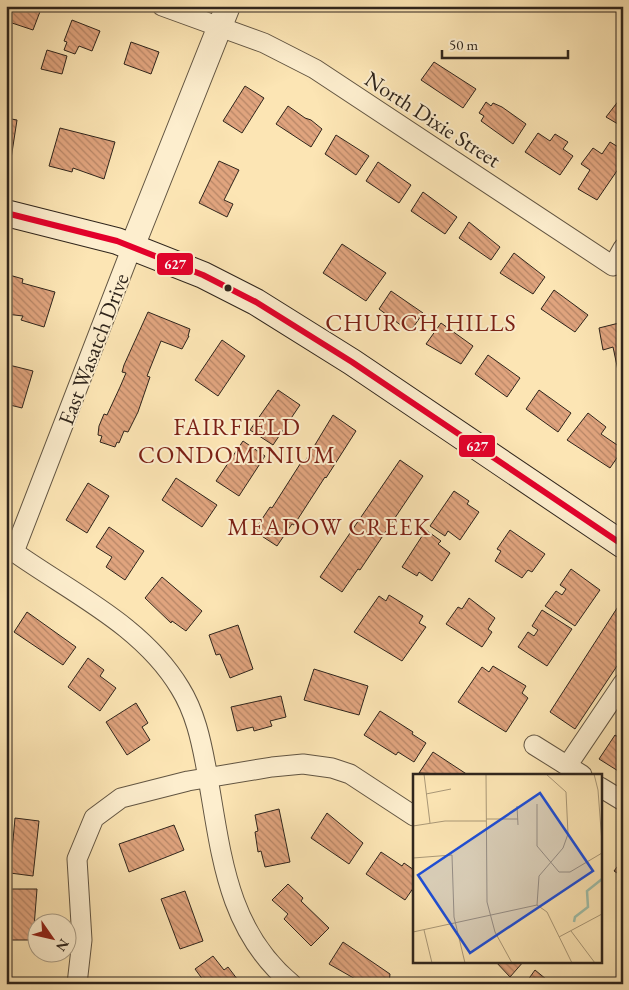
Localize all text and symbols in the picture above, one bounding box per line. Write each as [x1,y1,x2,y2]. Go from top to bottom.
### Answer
scale bar [442,28,568,60]
text: 50 m [449,35,478,54]
street label: North Dixie Street [359,65,506,174]
line badge: 627 [156,252,194,276]
text: 627 [164,255,187,273]
street label: East Wasatch Drive [51,269,136,429]
unlabelled marker [223,283,233,293]
district label: CHURCH HILLS [325,307,517,338]
district label: FAIRFIELD CONDOMINIUM [138,411,336,470]
line badge: 627 [458,434,496,458]
text: 627 [466,437,489,455]
district label: MEADOW CREEK [227,511,431,542]
inset map [413,774,602,962]
north arrow [28,912,78,962]
text: N [52,936,73,956]

